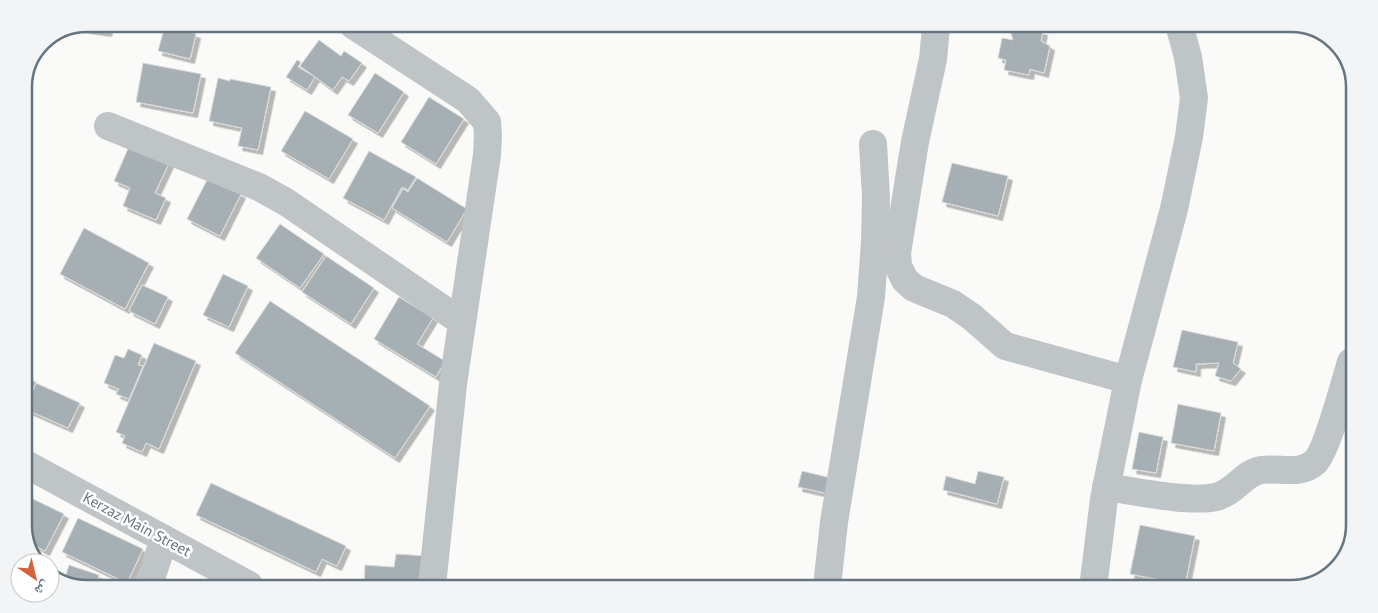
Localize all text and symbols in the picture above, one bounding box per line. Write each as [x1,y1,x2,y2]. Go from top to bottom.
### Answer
street label: Kerzaz Main Street [80,488,194,560]
north arrow [10,553,60,603]
text: ش [31,577,54,600]

